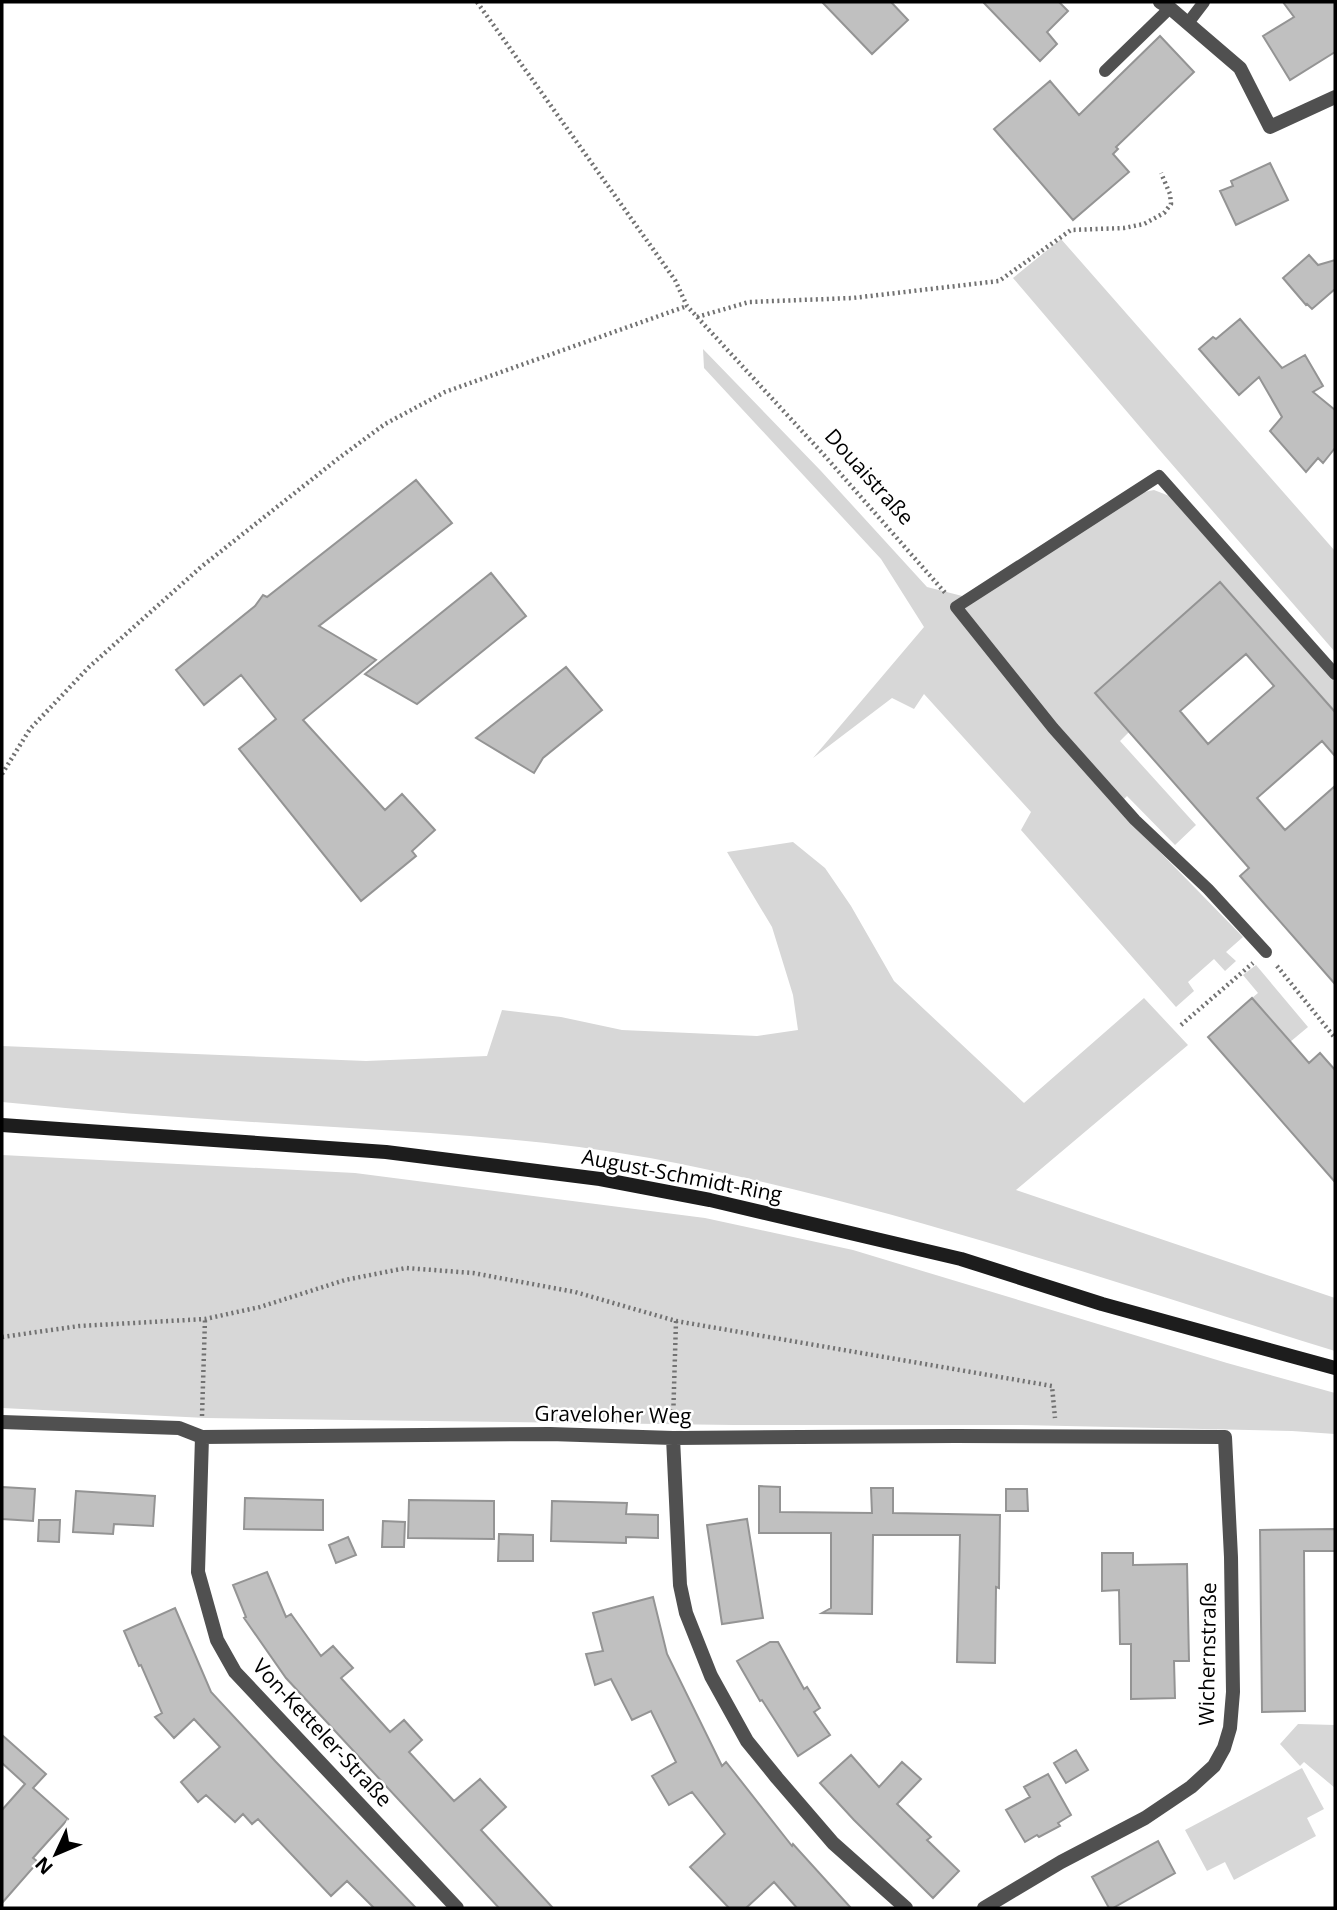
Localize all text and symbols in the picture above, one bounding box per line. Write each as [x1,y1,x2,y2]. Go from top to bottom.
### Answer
street label: Douaistraße [819,422,920,530]
street label: August-Schmidt-Ring [580,1142,785,1208]
street label: Graveloher Weg [534,1399,692,1429]
street label: Wichernstraße [1192,1582,1222,1726]
street label: Von-Ketteler-Straße [247,1652,399,1812]
north arrow [21,1819,91,1889]
text: N [29,1851,58,1880]

